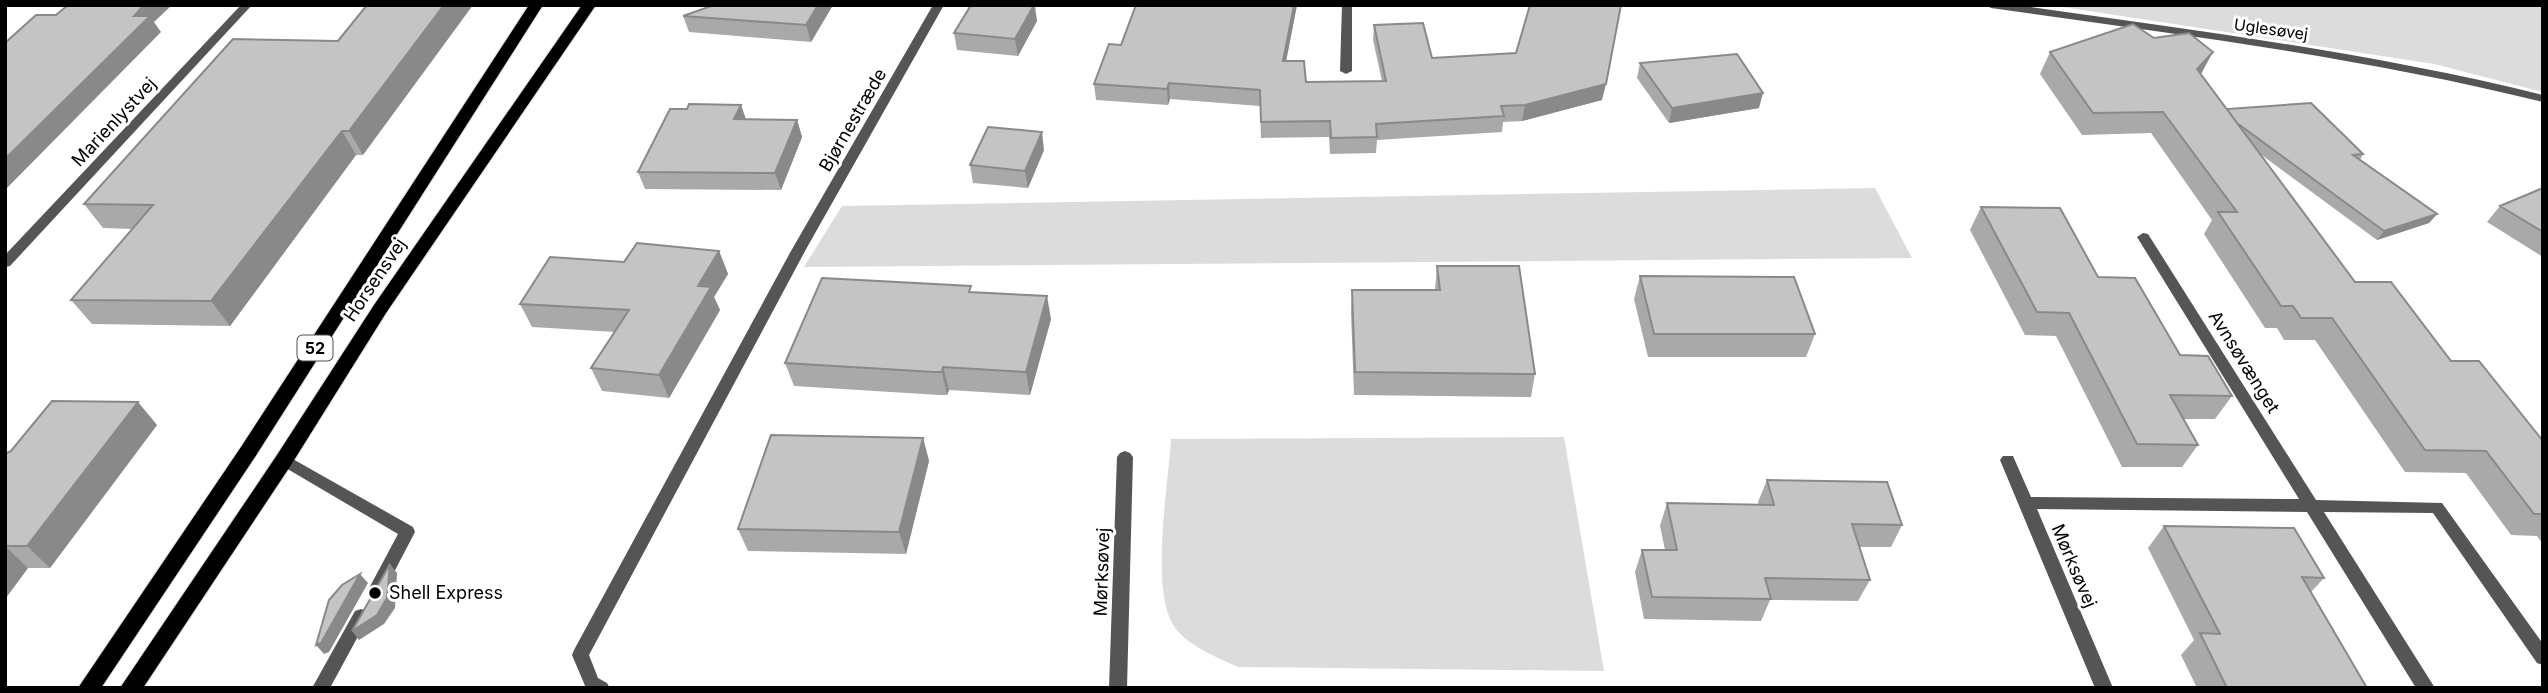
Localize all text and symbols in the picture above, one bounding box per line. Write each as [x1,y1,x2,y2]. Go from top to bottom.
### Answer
street label: Uglesøvej [2233,14,2309,44]
street label: Bjørnestræde [815,65,890,175]
street label: Marienlystvej [67,73,160,170]
street label: Horsensvej [339,234,410,325]
street label: Avnsøvænget [2205,307,2284,417]
road number: 52 [298,336,332,360]
street label: Mørksøvej [2047,521,2101,611]
street label: Mørksøvej [1089,527,1114,617]
place label: Shell Express [389,582,503,603]
marker: Shell Express [367,585,383,601]

